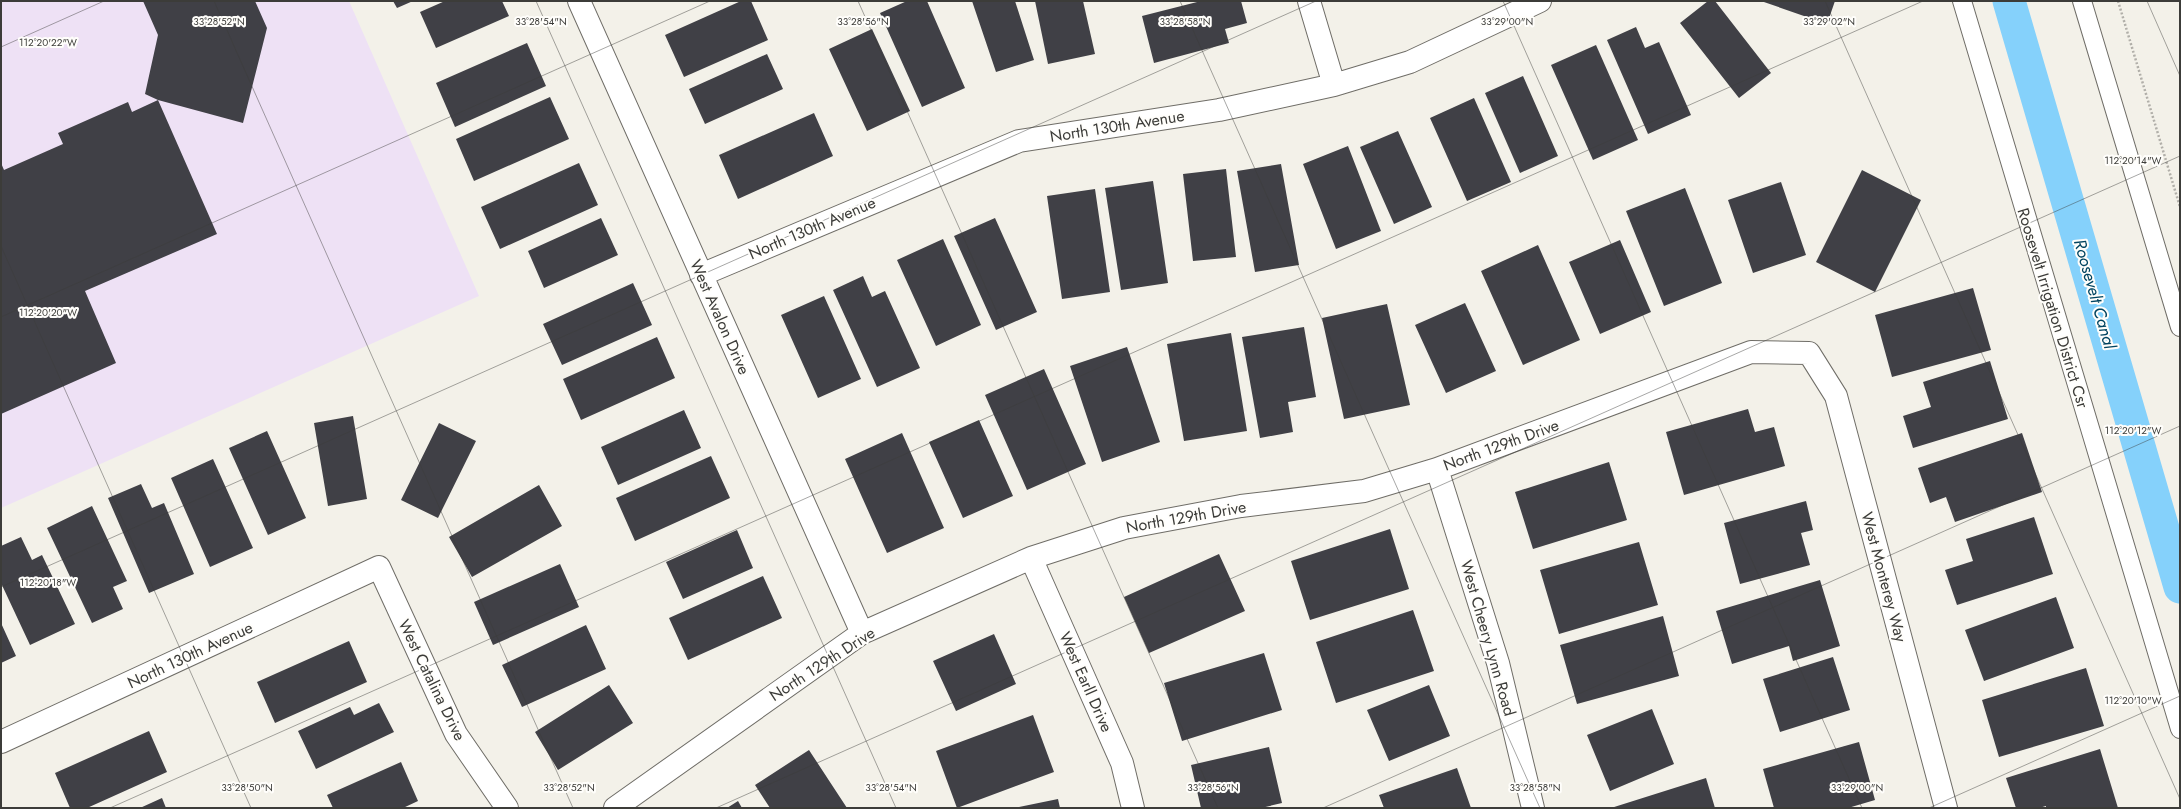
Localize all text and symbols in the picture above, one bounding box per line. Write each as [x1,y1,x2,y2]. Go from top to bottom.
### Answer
text: 33°28'52"N [193,14,245,29]
text: 33°28'54"N [515,14,567,29]
text: 33°28'56"N [837,14,889,29]
text: 33°28'58"N [1159,14,1211,29]
text: 33°29'00"N [1481,14,1533,29]
text: 33°29'02"N [1803,14,1855,29]
text: 112°20'22"W [19,35,77,50]
street label: North 130th Avenue [1048,104,1186,148]
text: 112°20'14"W [2105,153,2162,168]
street label: North 130th Avenue [745,191,879,265]
street label: Roosevelt Irrigation District Csr [2012,205,2095,411]
water label: Roosevelt Canal [2068,236,2122,353]
street label: West Avalon Drive [684,256,756,378]
text: 112°20'20"W [19,305,77,320]
street label: North 129th Drive [1440,413,1562,477]
text: 112°20'12"W [2105,423,2161,438]
street label: North 129th Drive [1124,495,1248,539]
street label: West Monterey Way [1856,509,1913,646]
street label: West Cheery Lynn Road [1455,557,1521,719]
text: 112°20'18"W [20,575,76,590]
street label: West Catalina Drive [393,615,471,745]
street label: North 130th Avenue [123,616,257,694]
street label: North 129th Drive [765,621,879,707]
street label: West Earll Drive [1054,628,1118,736]
text: 112°20'10"W [2104,693,2162,708]
text: 33°28'50"N [221,780,273,795]
text: 33°28'52"N [543,780,595,795]
text: 33°28'54"N [865,780,917,795]
text: 33°28'56"N [1187,780,1239,795]
text: 33°28'58"N [1509,780,1561,795]
text: 33°29'00"N [1831,780,1883,795]

